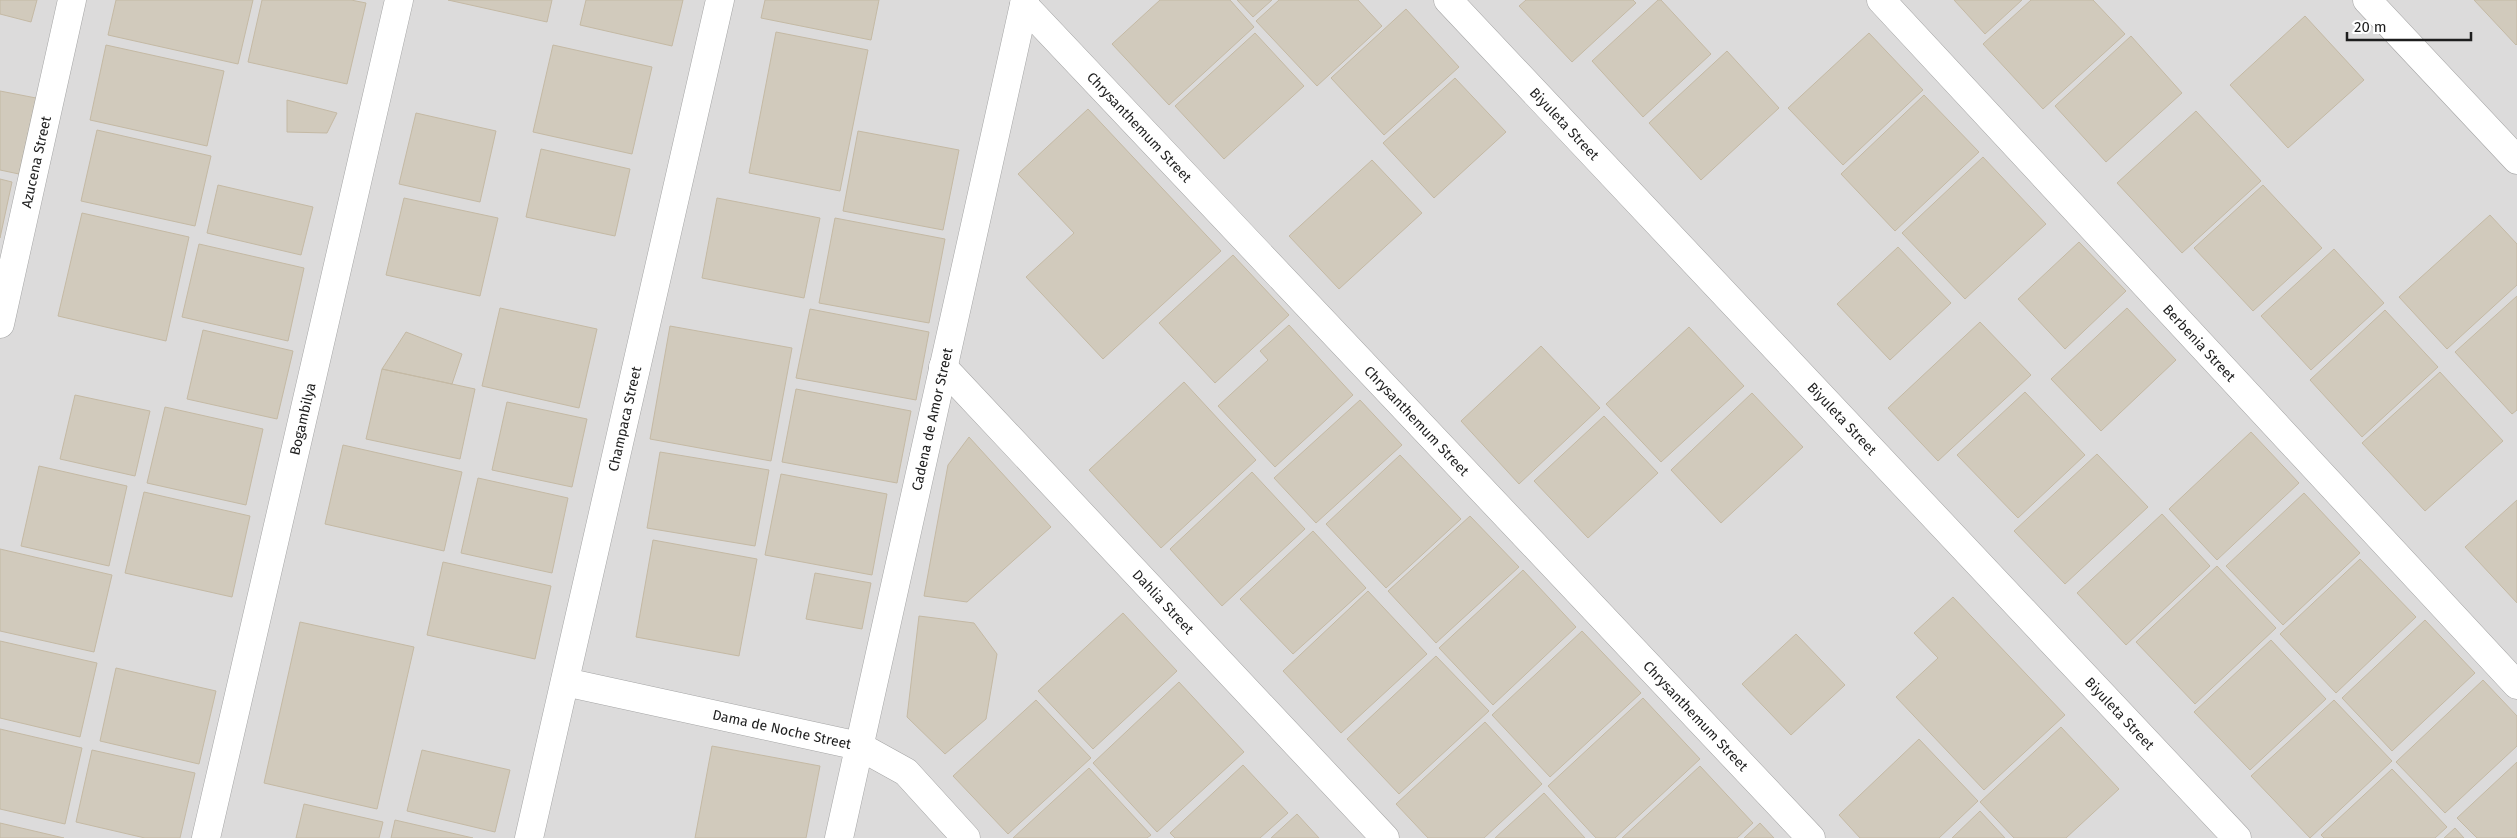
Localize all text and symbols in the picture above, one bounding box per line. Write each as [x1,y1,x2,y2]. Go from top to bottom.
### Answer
scale bar [2347,10,2471,42]
text: 20 m [2354,18,2387,36]
street label: Chrysanthemum Street [1083,69,1196,187]
street label: Biyuleta Street [1526,84,1603,165]
street label: Azucena Street [18,114,55,210]
street label: Berbenia Street [2159,301,2240,386]
street label: Cadena de Amor Street [908,345,957,492]
street label: Chrysanthemum Street [1360,363,1473,480]
street label: Champaca Street [605,364,645,473]
street label: Biyuleta Street [1804,379,1881,460]
street label: Bogambilya [286,381,320,457]
street label: Dahlia Street [1129,566,1198,639]
street label: Chrysanthemum Street [1639,658,1752,776]
street label: Biyuleta Street [2081,674,2158,754]
street label: Dama de Noche Street [711,706,854,753]

